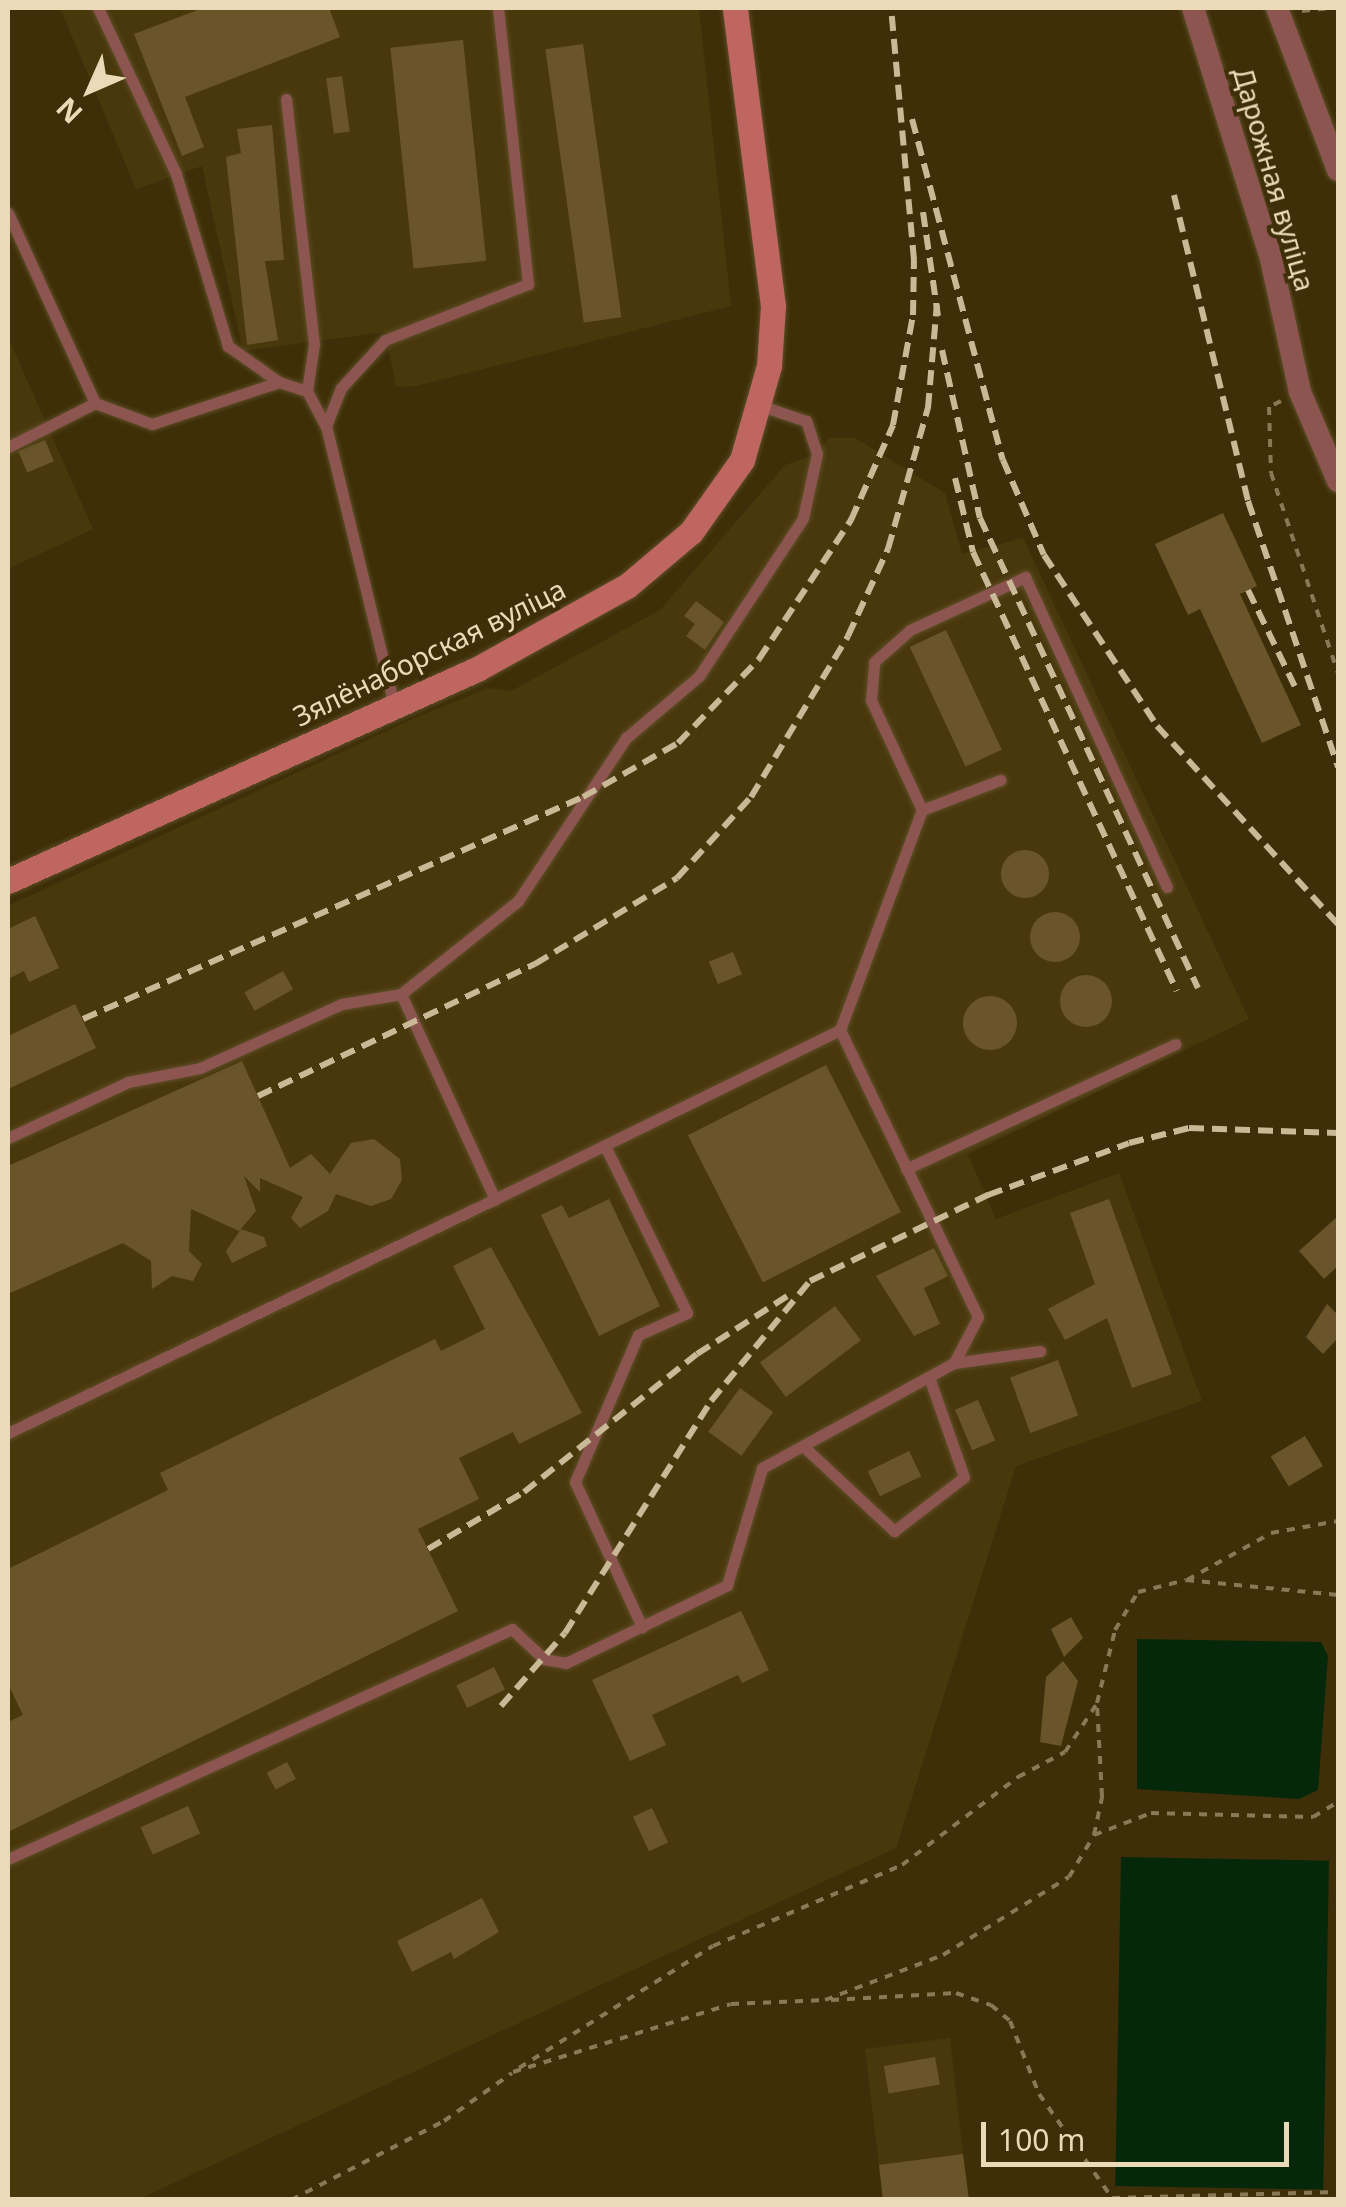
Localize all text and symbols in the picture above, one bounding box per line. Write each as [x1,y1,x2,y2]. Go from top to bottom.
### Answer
north arrow [40,40,140,140]
street label: Дарожная вуліца [1227,63,1323,295]
text: N [47,90,90,133]
street label: Зялёнаборская вуліца [287,571,571,733]
scale bar [986,2102,1294,2164]
text: 100 m [998,2119,1085,2160]

